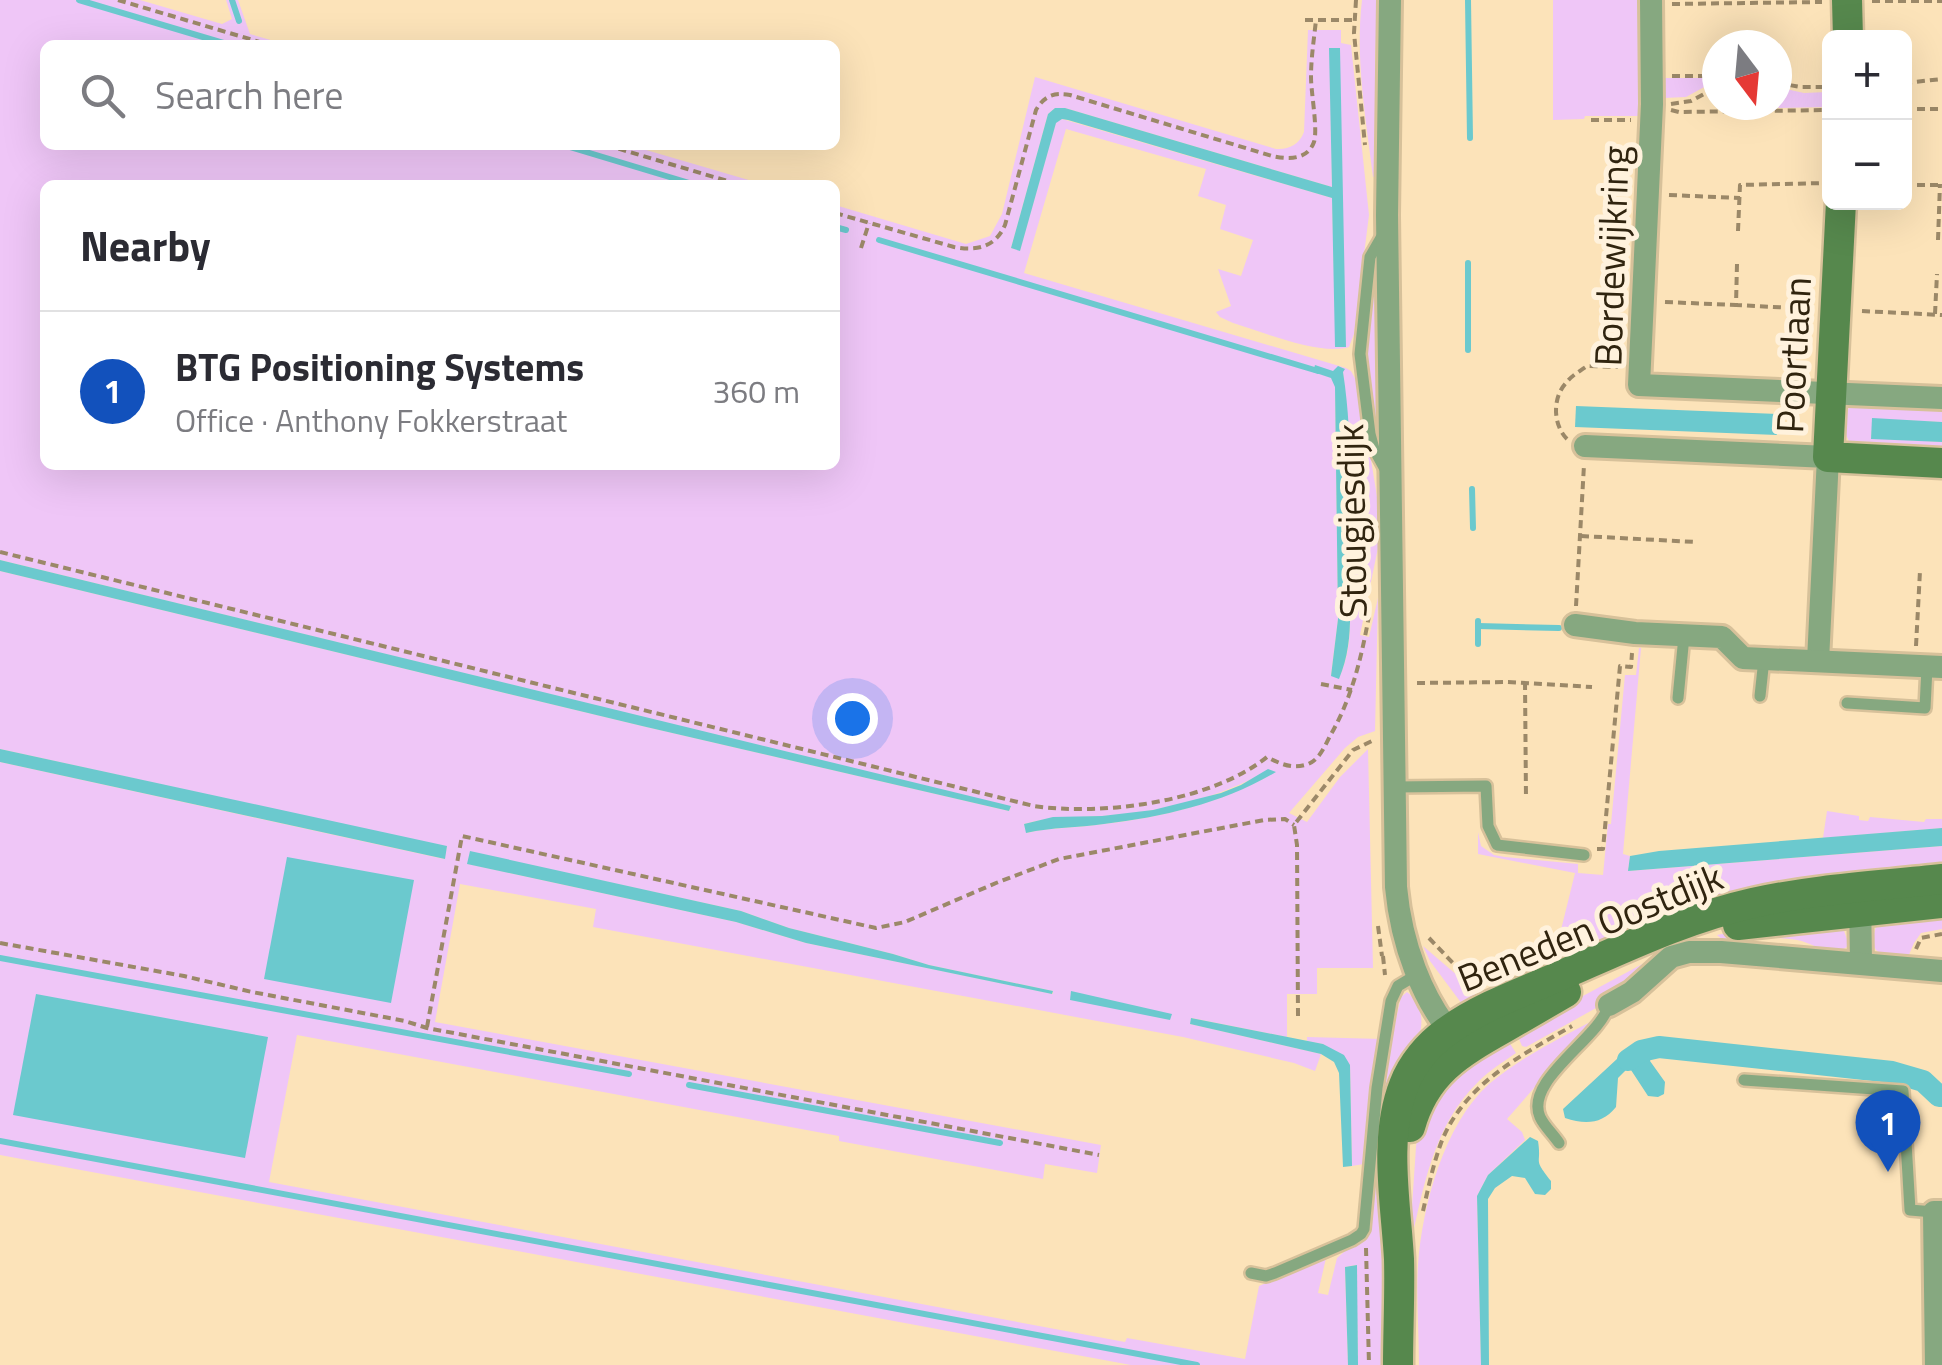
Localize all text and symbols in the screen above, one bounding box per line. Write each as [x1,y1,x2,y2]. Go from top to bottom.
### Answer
north arrow [1702,30,1792,120]
map controls [1822,30,1912,210]
button: + [1822,30,1912,120]
search box [40,40,840,150]
text: Search here [155,66,343,124]
icon: search [75,68,130,123]
button: − [1822,120,1912,210]
street label: Bordewijkring [1578,145,1644,367]
text: Nearby [80,213,211,277]
street label: Poortlaan [1760,275,1826,435]
text: BTG Positioning Systems [175,338,584,396]
text: 1 [104,367,121,415]
text: 360 m [712,367,800,415]
text: Office · Anthony Fokkerstraat [175,396,567,444]
street label: Stougjesdijk [1320,423,1382,619]
your location [827,693,878,744]
street label: Beneden Oostdijk [1449,847,1731,1007]
pin: 1 [1856,1090,1920,1172]

